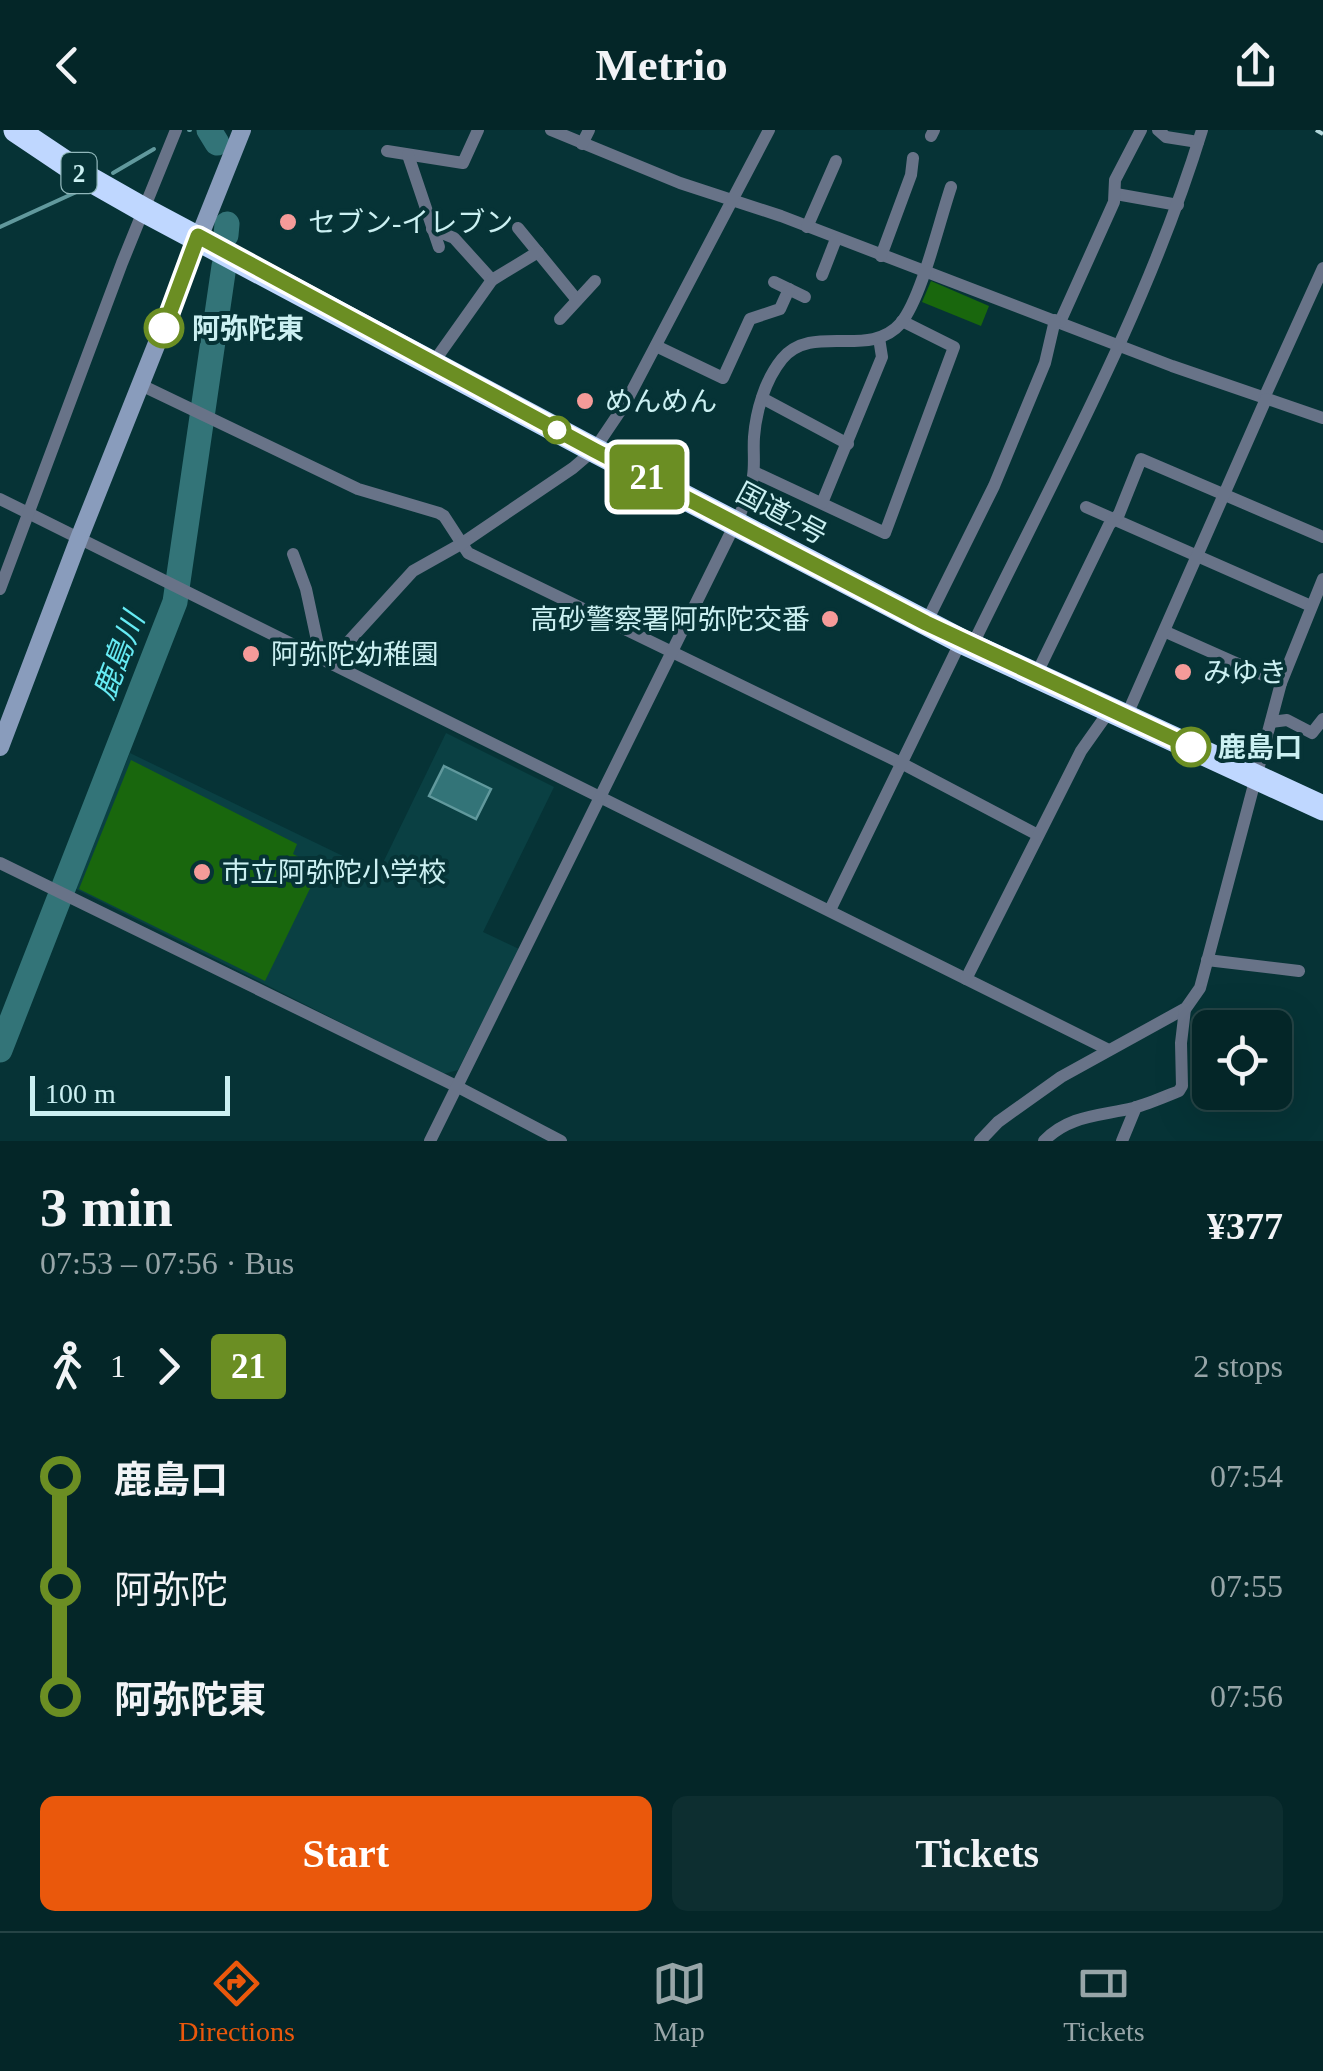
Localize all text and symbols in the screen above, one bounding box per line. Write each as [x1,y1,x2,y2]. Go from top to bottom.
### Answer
icon: back [40,38,95,93]
icon: share [1228,38,1283,93]
text: Metrio [595,40,728,90]
road number: 2 [62,153,96,193]
place label: セブン-イレブン [308,207,513,238]
marker: セブン-イレブン [277,211,299,233]
marker: 阿弥陀東 [145,309,183,347]
place label: 阿弥陀東 [192,313,304,344]
place label: めんめん [605,386,717,417]
marker: めんめん [574,390,596,412]
unlabelled marker [544,417,570,443]
line badge: 21 [602,444,692,510]
text: 21 [630,458,665,497]
street label: 国道2号 [731,477,832,550]
place label: 高砂警察署阿弥陀交番 [530,604,810,635]
water label: 鹿島川 [87,605,151,704]
marker: 高砂警察署阿弥陀交番 [819,608,841,630]
place label: 阿弥陀幼稚園 [271,639,439,670]
marker: 阿弥陀幼稚園 [240,643,262,665]
place label: みゆき [1203,657,1287,688]
marker: みゆき [1172,661,1194,683]
marker: 鹿島口 [1172,728,1210,766]
place label: 鹿島口 [1218,732,1302,763]
place label: 市立阿弥陀小学校 [222,857,446,888]
marker: 市立阿弥陀小学校 [191,861,213,883]
map controls [1192,1010,1292,1110]
button: locate [1192,1010,1292,1110]
scale bar [30,1071,230,1116]
text: 100 m [45,1078,116,1109]
text: 3 min [40,1177,173,1238]
text: ¥377 [1207,1205,1283,1247]
text: 07:53 – 07:56 · Bus [40,1245,294,1281]
icon: walk [40,1339,95,1394]
icon: forward [141,1339,196,1394]
text: 21 [231,1347,266,1386]
text: 1 [110,1348,126,1384]
text: 2 stops [1193,1348,1283,1384]
text: 07:54 [1210,1458,1283,1494]
text: 鹿島口 [114,1459,228,1501]
text: 07:55 [1210,1568,1283,1604]
text: 阿弥陀 [114,1569,228,1611]
text: 07:56 [1210,1678,1283,1714]
text: 阿弥陀東 [114,1679,266,1721]
button: Start [40,1796,652,1911]
button: Tickets [672,1796,1283,1911]
tab: Directions [178,1956,295,2048]
tab: Map [652,1956,707,2048]
tab: Tickets [1063,1956,1145,2048]

